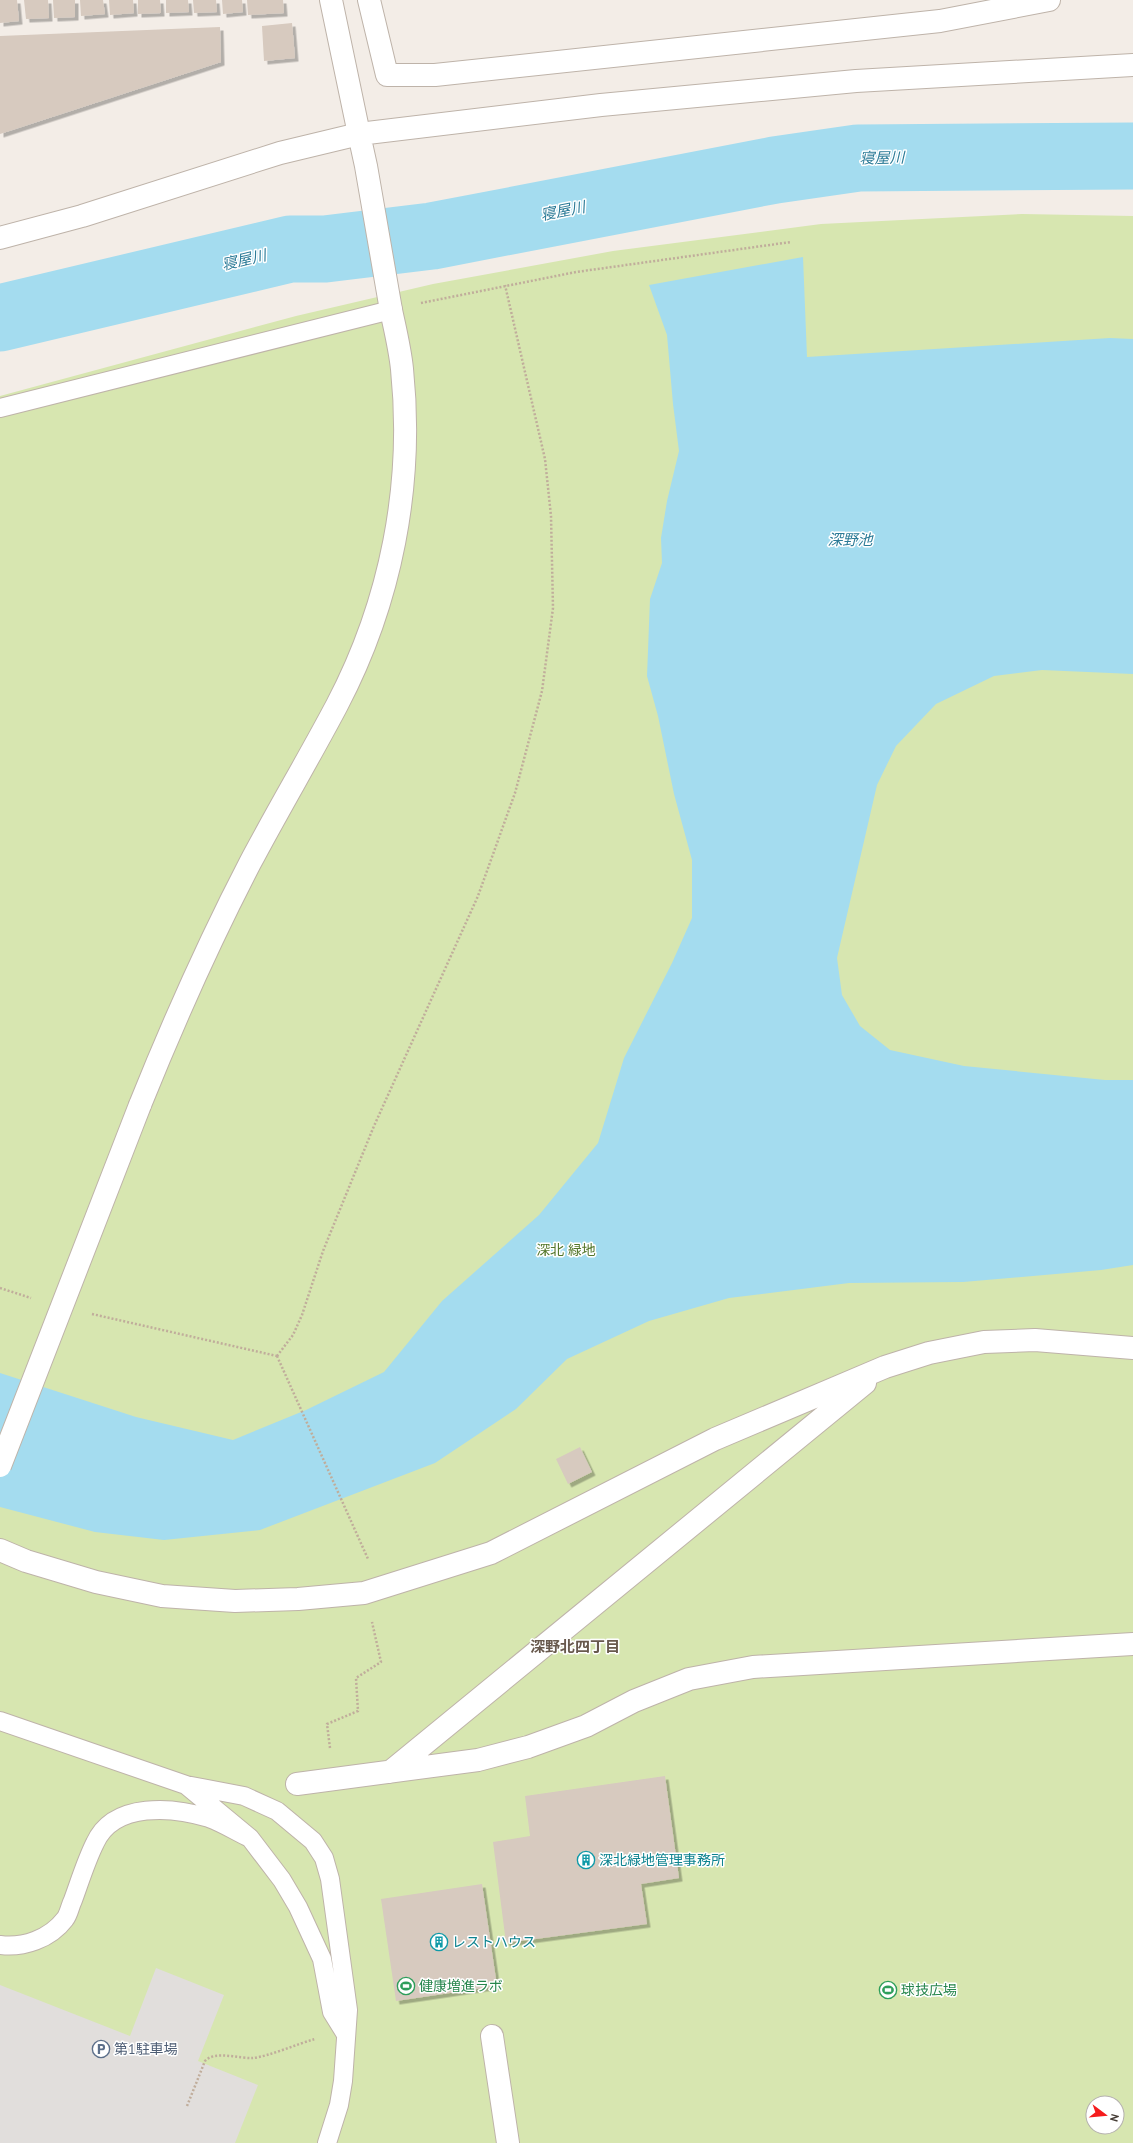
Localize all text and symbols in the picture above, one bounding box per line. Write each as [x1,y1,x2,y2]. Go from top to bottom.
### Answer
water label: 寝屋川 [859,148,907,167]
water label: 寝屋川 [539,197,589,224]
water label: 寝屋川 [220,245,270,274]
water label: 深野池 [827,530,874,549]
park label: 深北 緑地 [536,1241,596,1259]
district label: 深野北四丁目 [530,1637,620,1656]
building icon: 深北緑地管理事務所 [576,1850,596,1870]
place label: 深北緑地管理事務所 [599,1851,725,1869]
building icon: レストハウス [429,1932,449,1952]
place label: レストハウス [452,1933,536,1951]
sports icon: 健康増進ラボ [396,1976,416,1996]
place label: 健康増進ラボ [419,1977,503,1995]
sports icon: 球技広場 [878,1980,898,2000]
place label: 球技広場 [901,1981,957,1999]
parking icon: 第1駐車場 [91,2039,111,2059]
place label: 第1駐車場 [114,2040,178,2058]
north arrow [1085,2095,1125,2135]
text: N [1107,2112,1122,2123]

